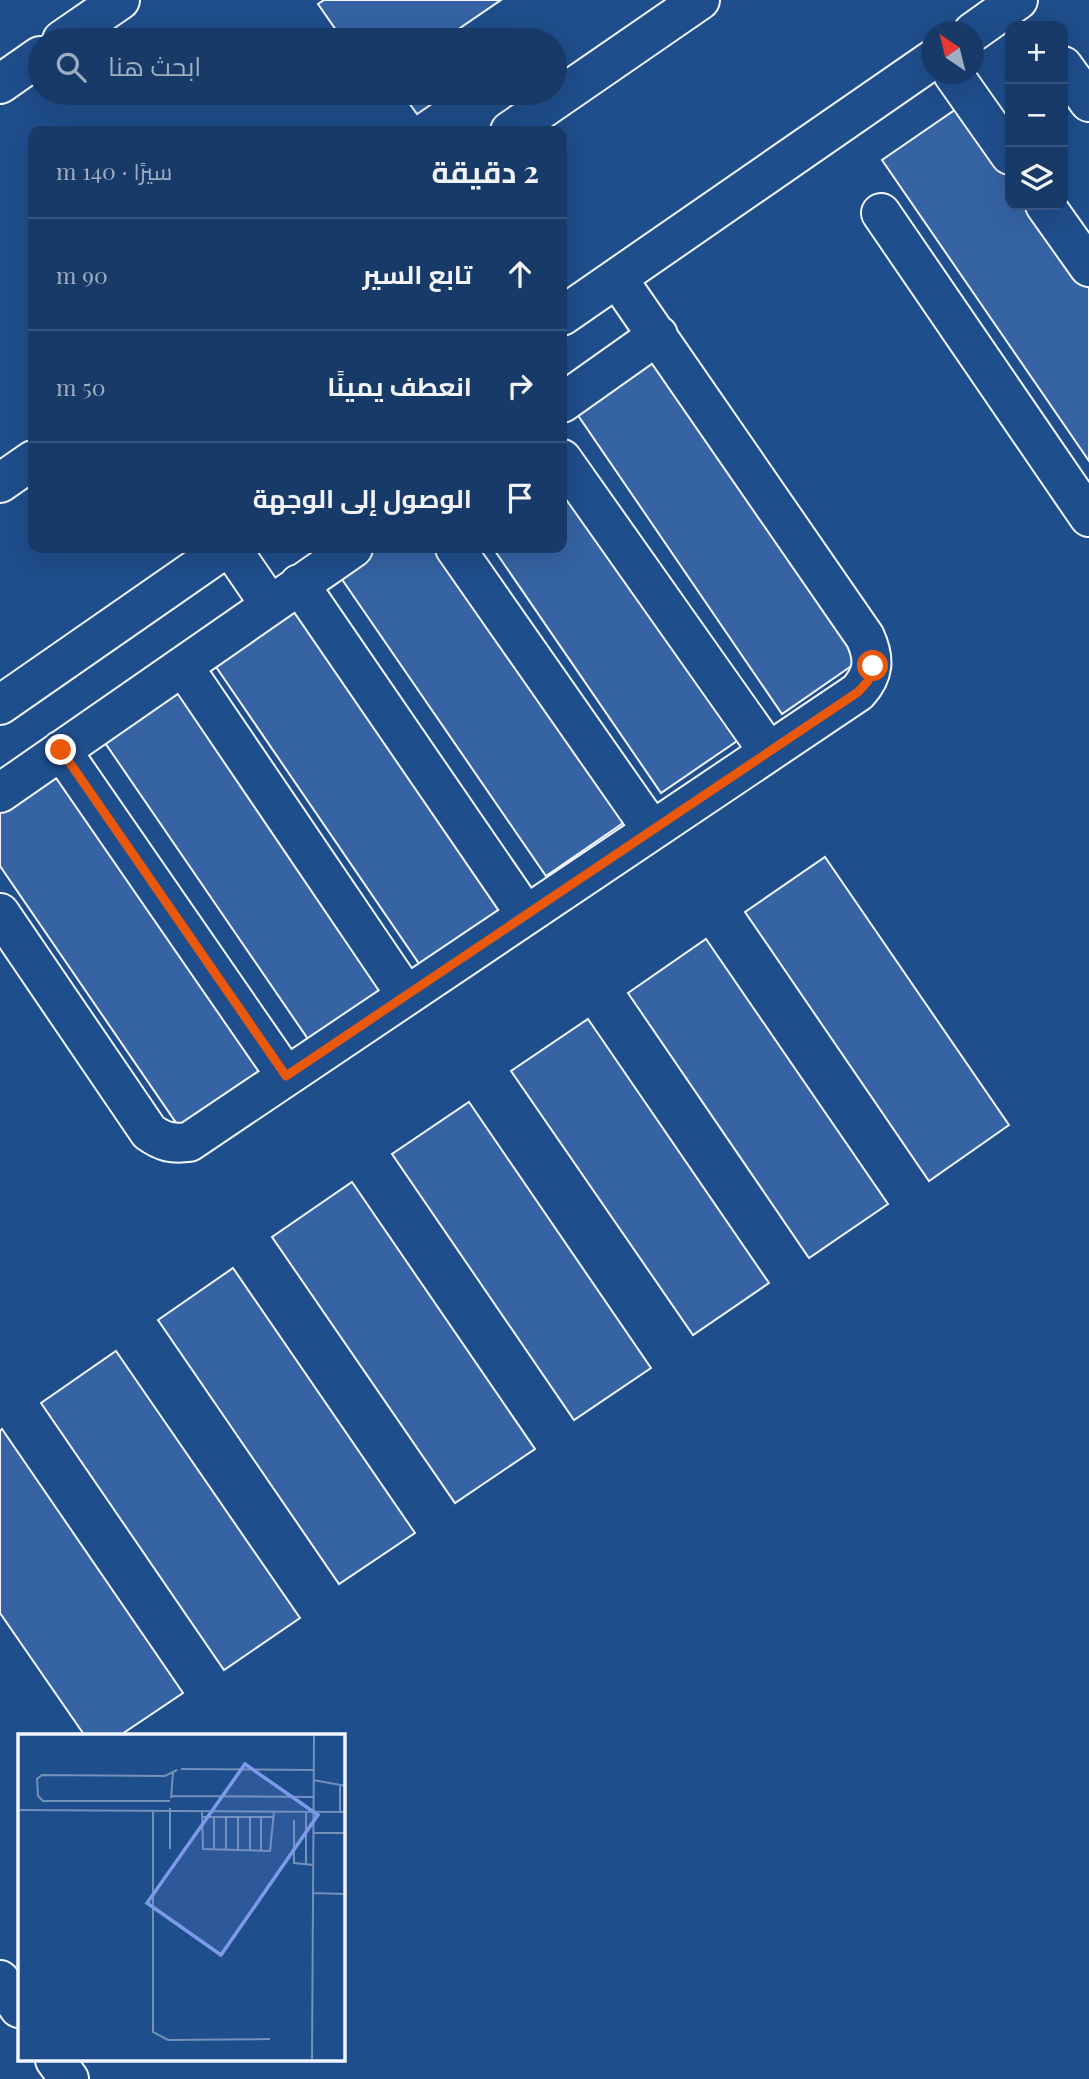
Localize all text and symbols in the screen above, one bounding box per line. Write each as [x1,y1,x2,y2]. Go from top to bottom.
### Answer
north arrow [921,21,984,84]
map controls [1005,21,1068,210]
button: + [1005,21,1068,84]
search box [28,28,567,105]
icon: search [52,48,90,86]
text: ابحث هنا [108,48,201,83]
button: − [1005,84,1068,147]
button: layers [1005,147,1068,210]
text: 2 دقيقة [431,151,539,191]
text: سيرًا · 140 m [56,155,172,186]
icon: ahead [501,255,539,293]
text: تابع السير [363,256,472,291]
text: 90 m [56,259,108,290]
icon: right [501,367,539,405]
text: انعطف يمينًا [327,368,472,403]
text: 50 m [56,371,106,402]
icon: arrive [501,479,539,517]
text: الوصول إلى الوجهة [253,480,472,515]
route start [857,650,888,681]
route end [45,734,76,765]
inset map [18,1734,345,2062]

